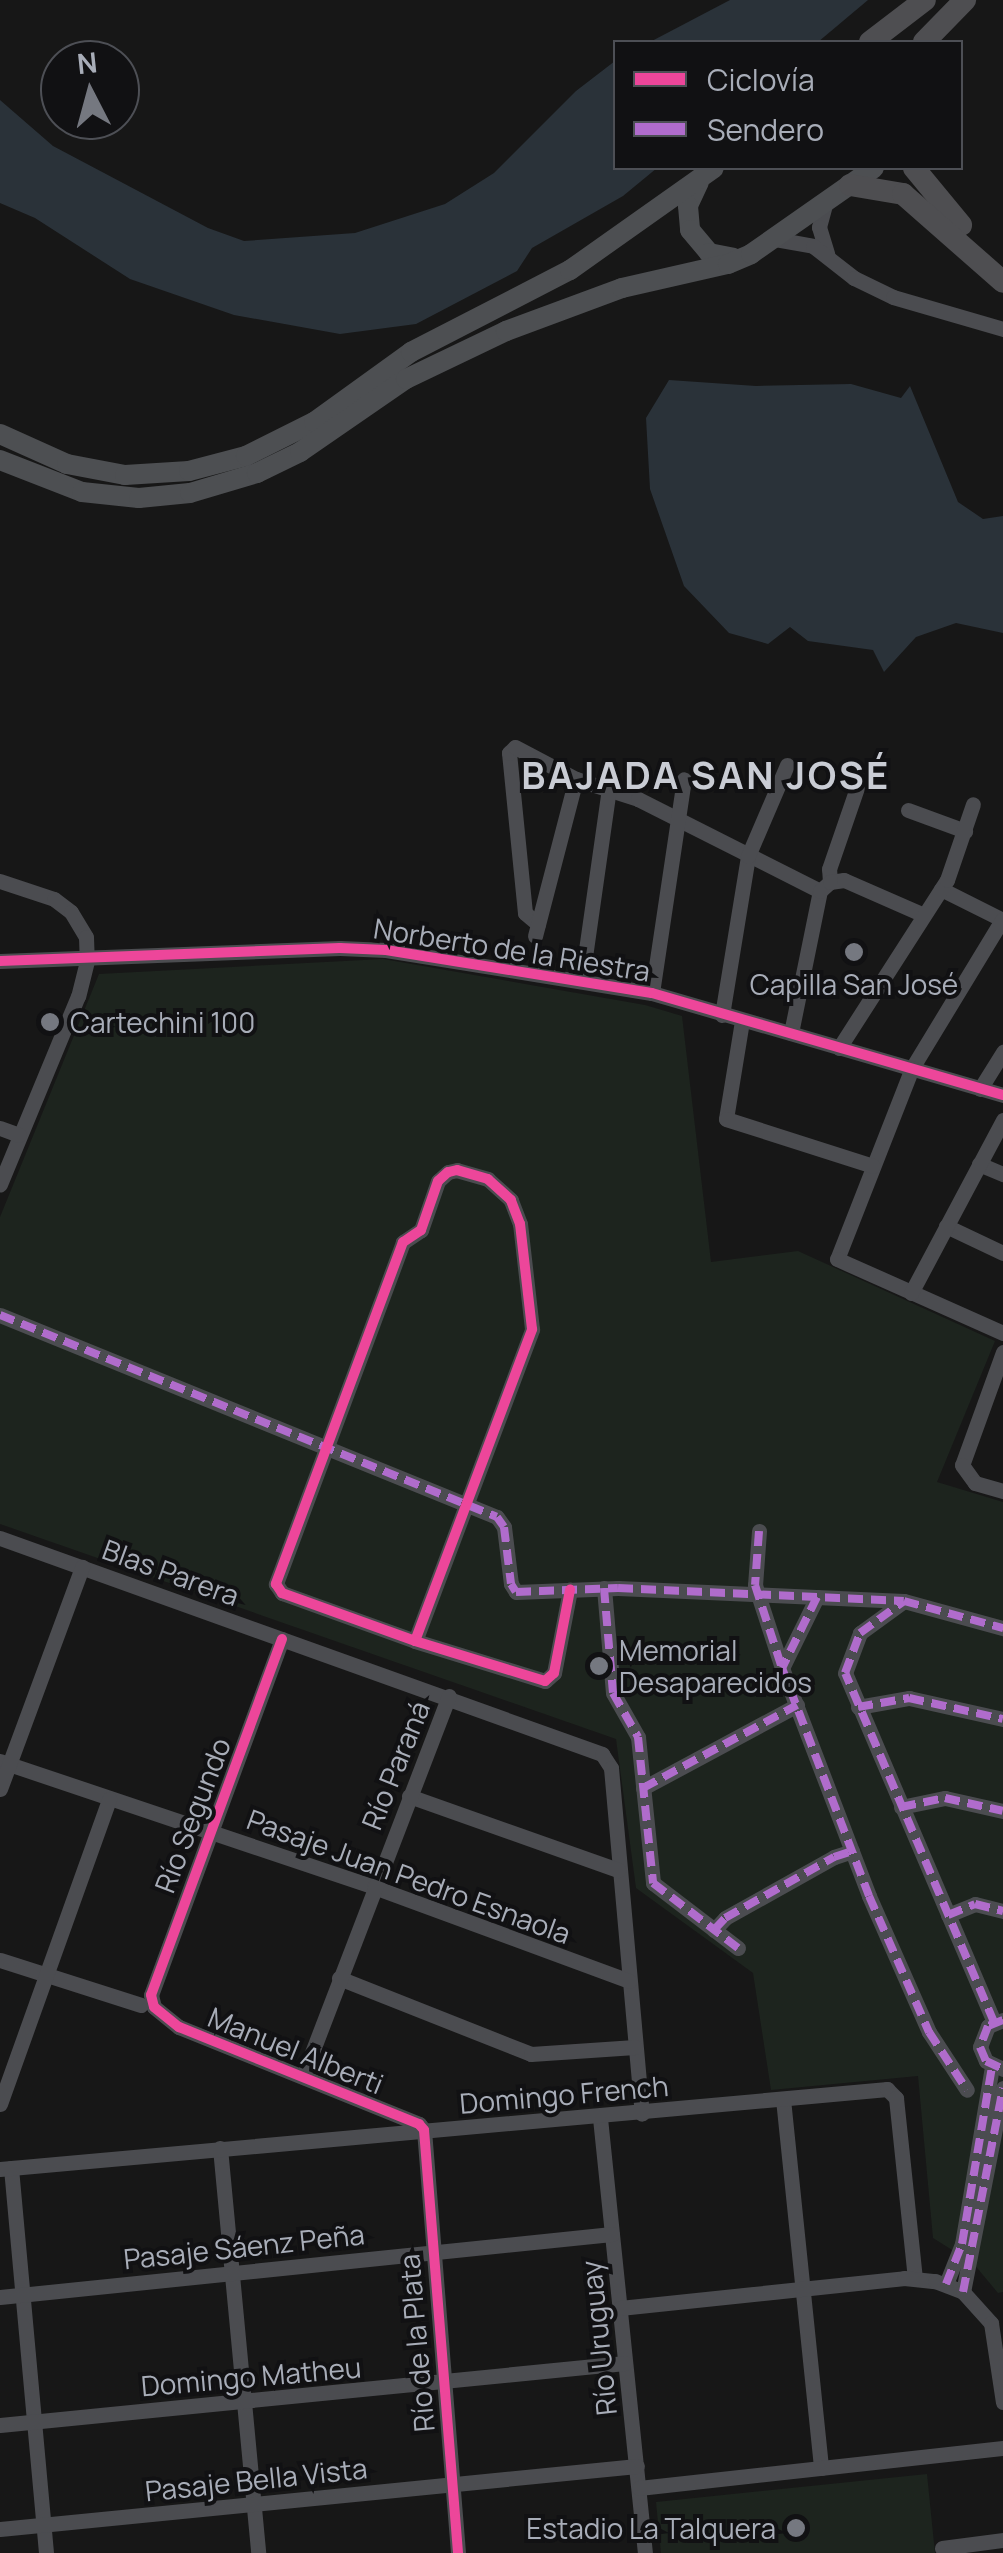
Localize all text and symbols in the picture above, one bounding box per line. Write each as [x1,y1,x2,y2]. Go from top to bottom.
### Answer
north arrow [40,40,140,140]
legend [613,40,963,170]
text: N [75,42,99,82]
text: Ciclovía [707,59,815,100]
text: Sendero [707,109,824,150]
district label: BAJADA SAN JOSÉ [521,752,891,798]
street label: Norberto de la Riestra [371,911,653,987]
marker: Capilla San José [843,941,865,963]
place label: Capilla San José [750,967,958,1001]
place label: Cartechini 100 [70,1005,255,1039]
marker: Cartechini 100 [39,1011,61,1033]
street label: Blas Parera [98,1532,244,1612]
place label: Memorial Desaparecidos [619,1633,812,1699]
marker: Memorial Desaparecidos [588,1655,610,1677]
street label: Río Paraná [354,1696,436,1834]
street label: Río Segundo [147,1733,237,1897]
street label: Pasaje Juan Pedro Esnaola [243,1802,575,1950]
street label: Manuel Alberti [204,2000,388,2100]
street label: Domingo French [458,2068,670,2120]
street label: Pasaje Sáenz Peña [122,2217,366,2275]
street label: Río de la Plata [391,2253,441,2433]
street label: Río Uruguay [573,2259,623,2417]
street label: Domingo Matheu [139,2350,363,2402]
street label: Pasaje Bella Vista [143,2451,369,2507]
place label: Estadio La Talquera [526,2511,776,2545]
marker: Estadio La Talquera [785,2517,807,2539]

